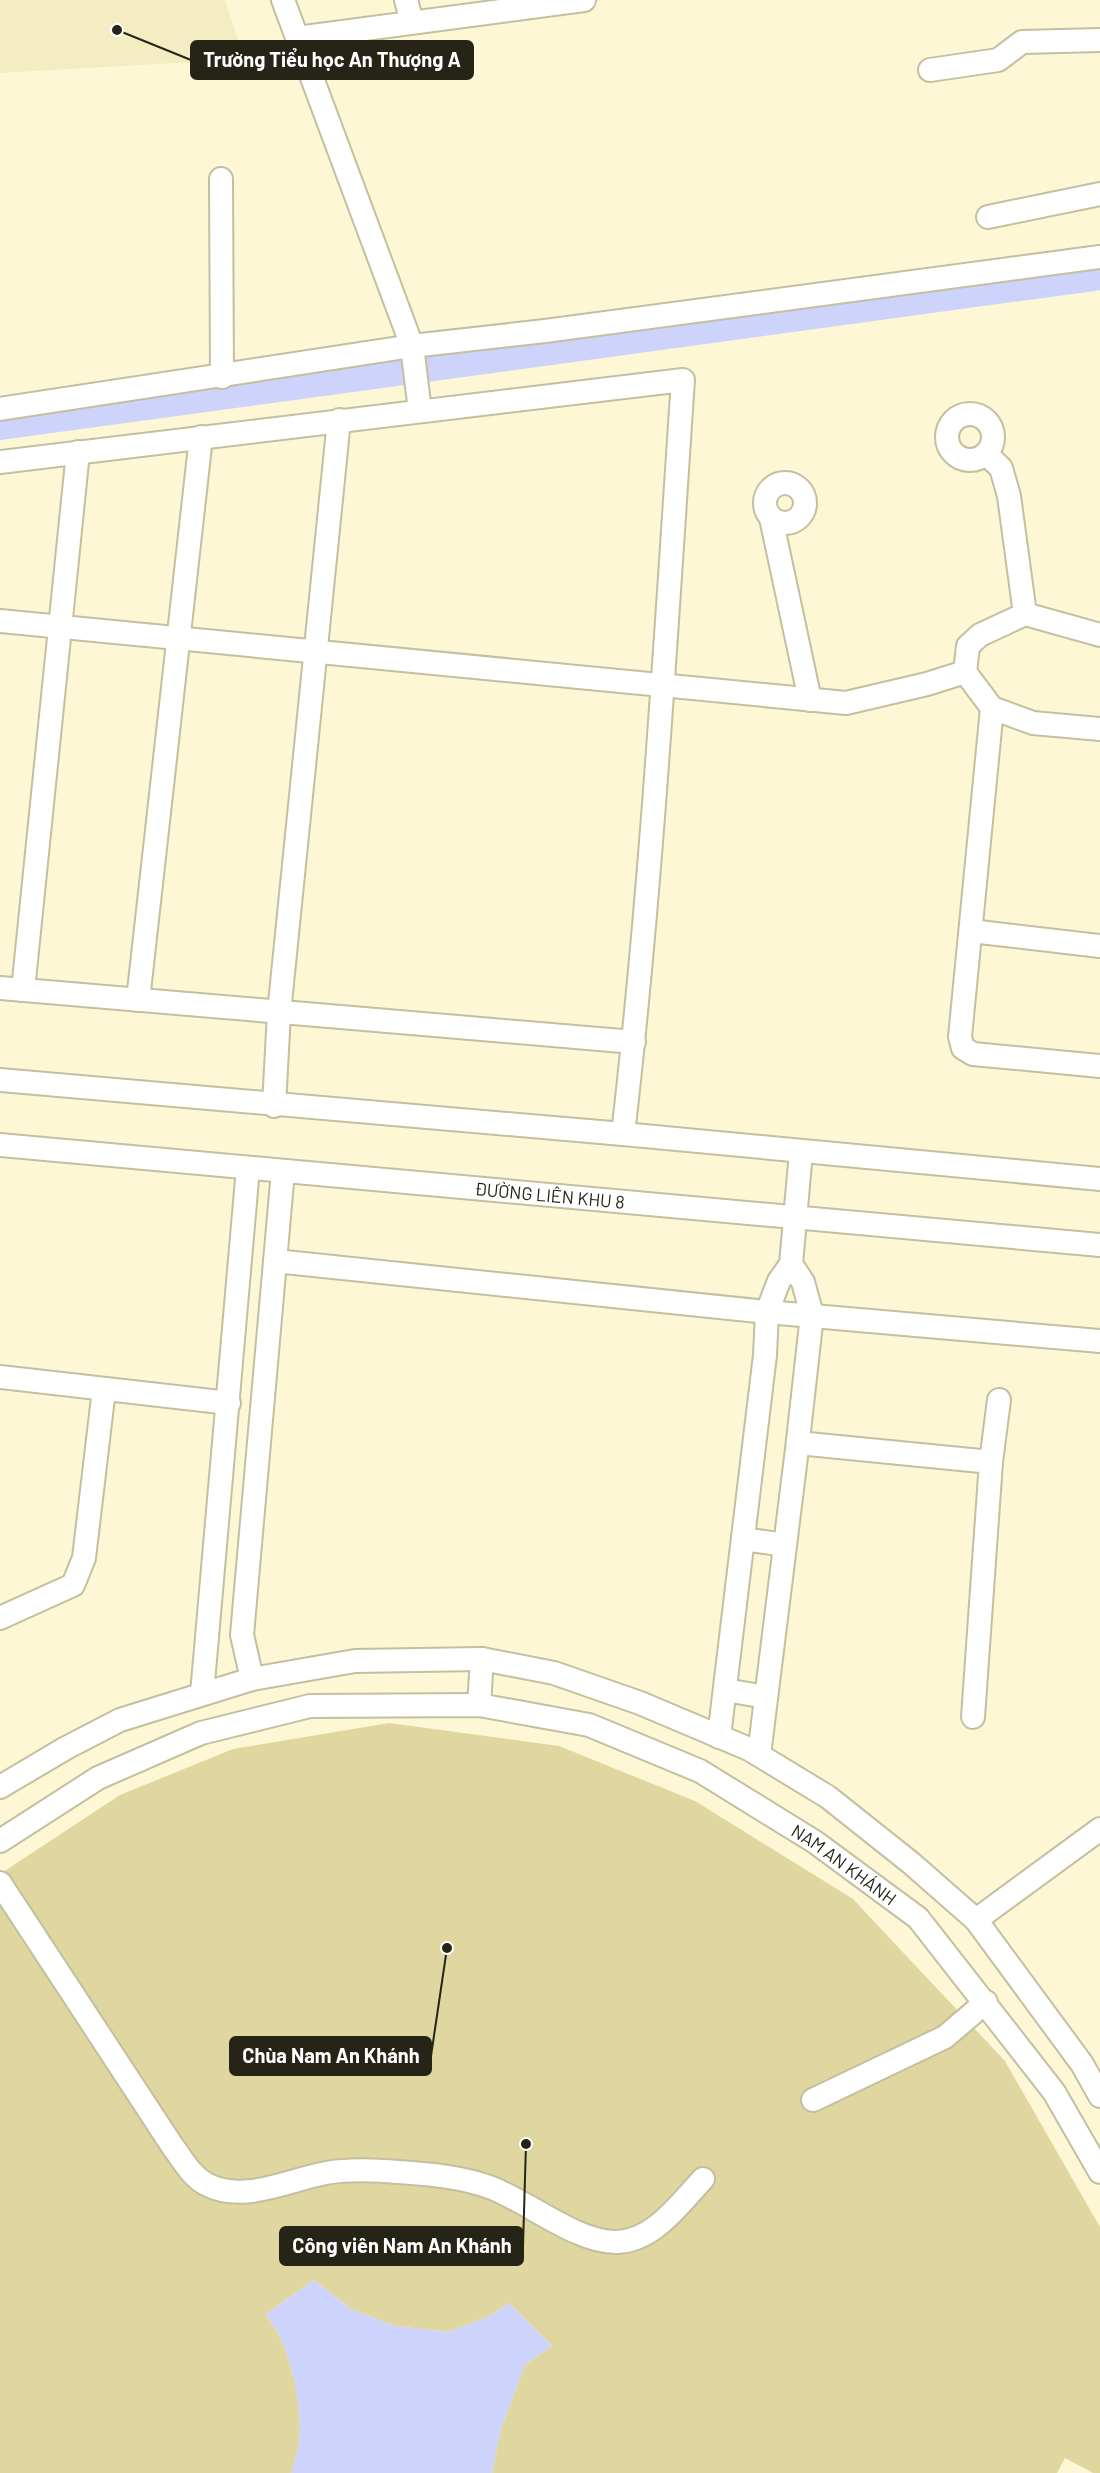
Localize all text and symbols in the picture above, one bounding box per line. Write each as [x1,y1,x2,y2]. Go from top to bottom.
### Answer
callout: Trường Tiểu học An Thượng A [191,41,473,79]
text: Trường Tiểu học An Thượng A [203,47,461,71]
street label: ĐƯỜNG LIÊN KHU 8 [474,1177,626,1213]
street label: NAM AN KHÁNH [788,1819,901,1909]
callout: Chùa Nam An Khánh [230,2037,431,2075]
text: Chùa Nam An Khánh [242,2043,420,2067]
callout: Công viên Nam An Khánh [280,2227,523,2265]
text: Công viên Nam An Khánh [292,2233,512,2257]

